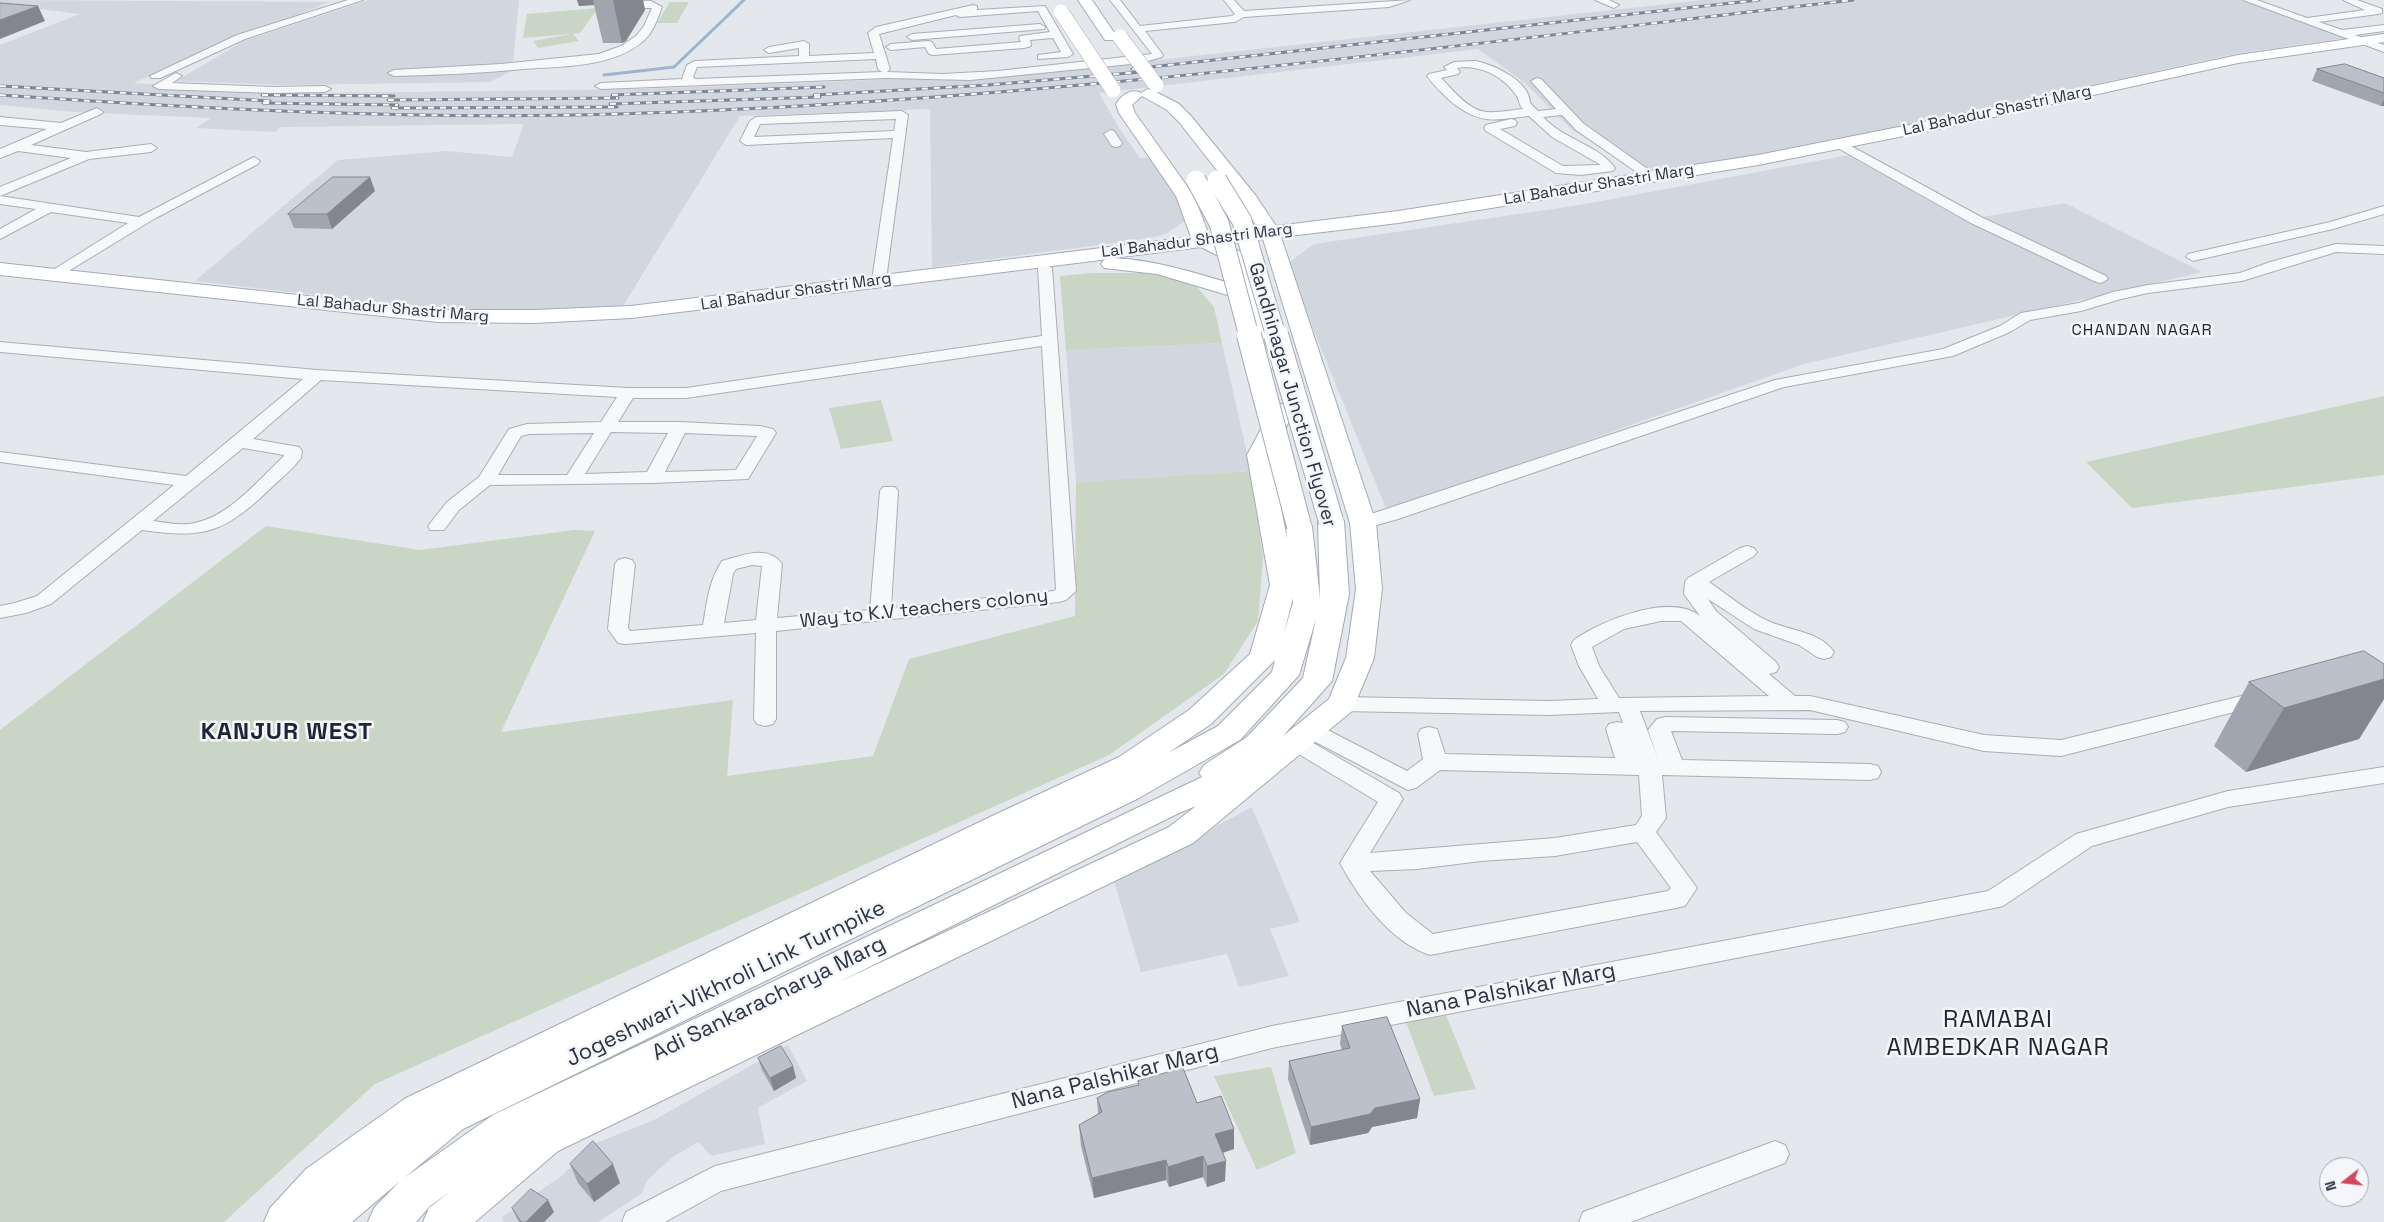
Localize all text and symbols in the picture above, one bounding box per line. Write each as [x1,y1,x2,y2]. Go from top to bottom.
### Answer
street label: Lal Bahadur Shastri Marg [1901,82,2093,140]
street label: Lal Bahadur Shastri Marg [1503,160,1695,210]
street label: Lal Bahadur Shastri Marg [1100,220,1294,262]
street label: Gandhinagar Junction Flyover [1243,260,1341,530]
street label: Lal Bahadur Shastri Marg [699,269,893,315]
street label: Lal Bahadur Shastri Marg [296,291,490,327]
district label: CHANDAN NAGAR [2070,321,2214,341]
street label: Way to K.V teachers colony [799,585,1049,633]
district label: KANJUR WEST [199,718,375,746]
street label: Jogeshwari-Vikhroli Link Turnpike [562,895,890,1073]
street label: Adi Sankaracharya Marg [648,931,890,1067]
street label: Nana Palshikar Marg [1404,958,1618,1024]
district label: RAMABAI AMBEDKAR NAGAR [1885,1006,2111,1062]
street label: Nana Palshikar Marg [1009,1038,1221,1116]
north arrow [2319,1157,2369,1207]
text: N [2321,1179,2340,1193]

